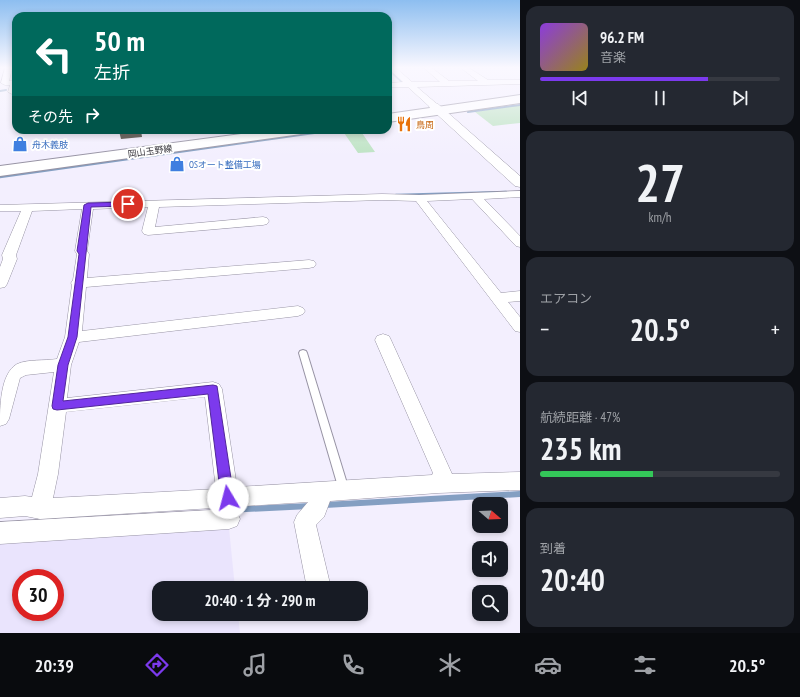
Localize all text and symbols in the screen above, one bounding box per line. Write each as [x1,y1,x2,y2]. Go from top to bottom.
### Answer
text: 50 m [94,22,145,59]
icon: left [28,28,80,80]
text: 96.2 FM [600,28,644,47]
text: 音楽 [600,49,626,66]
text: 左折 [94,61,130,84]
icon: previous [569,87,591,109]
icon: pause [649,87,671,109]
icon: next [729,87,751,109]
icon: right [81,104,103,126]
text: その先 [28,107,73,126]
restaurant icon: 鳥周 [395,115,413,133]
place label: 鳥周 [416,119,434,130]
shop icon: 舟木義肢 [11,135,29,153]
place label: 舟木義肢 [32,139,68,150]
street label: 岡山玉野線 [127,142,174,160]
text: 27 [635,149,685,216]
shop icon: OSオート整備工場 [168,155,186,173]
place label: OSオート整備工場 [189,159,261,170]
pin [111,187,145,221]
icon: arrive [117,193,139,215]
text: km/h [648,209,672,226]
text: エアコン [540,290,592,307]
text: 20.5° [630,310,690,349]
text: − [540,315,549,343]
text: + [771,315,780,343]
text: 航続距離 · 47% [540,409,620,426]
text: 235 km [540,429,621,468]
position arrow [207,477,249,519]
north arrow [472,497,508,533]
map controls [472,497,508,621]
text: 到着 [540,540,566,557]
button: sound [472,541,508,577]
text: 20:40 [540,560,605,599]
speed limit sign: 30 [12,569,64,621]
button: search [472,585,508,621]
text: 20:40 · 1 分 · 290 m [205,591,315,610]
icon: directions [143,651,171,679]
icon: music [241,651,269,679]
icon: phone [339,651,367,679]
icon: climate [436,651,464,679]
icon: car [534,651,562,679]
icon: filters [631,651,659,679]
text: 20:39 [35,654,74,677]
text: 20.5° [729,654,765,677]

